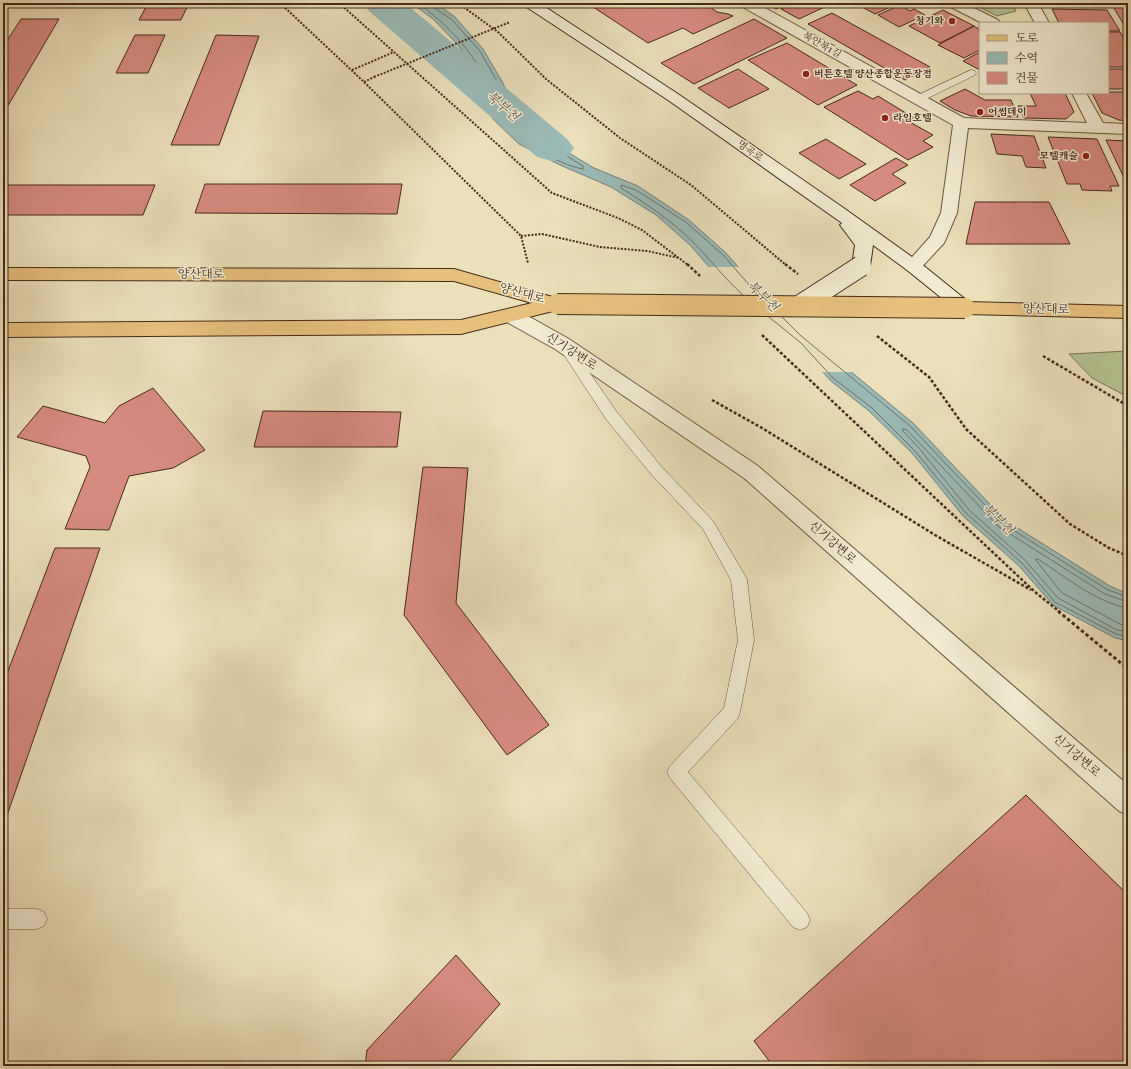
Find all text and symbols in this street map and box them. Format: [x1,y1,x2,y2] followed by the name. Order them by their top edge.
[915,14,944,28] place label: 청기와
[947,16,957,26] marker: 청기와
[979,22,1109,94] legend
[800,29,844,61] street label: 북안북1길
[1015,31,1039,47] text: 도로
[1015,51,1038,67] text: 수역
[814,67,932,81] place label: 버튼호텔 양산종합운동장점
[801,69,811,79] marker: 버튼호텔 양산종합운동장점
[1015,71,1039,87] text: 건물
[482,88,523,127] water label: 북부천
[988,105,1027,119] place label: 어썸데이
[975,107,985,117] marker: 어썸데이
[893,111,932,125] place label: 라임호텔
[880,113,890,123] marker: 라임호텔
[734,137,766,165] street label: 명곡로
[1039,149,1078,163] place label: 모텔캐슬
[1081,151,1091,161] marker: 모텔캐슬
[178,267,225,283] street label: 양산대로
[742,277,783,318] water label: 북부천
[498,280,547,308] street label: 양산대로
[1023,302,1070,318] street label: 양산대로
[542,330,600,375] street label: 신기강변로
[977,500,1018,541] water label: 북부천
[805,518,859,568] street label: 신기강변로
[1049,731,1103,781] street label: 신기강변로

